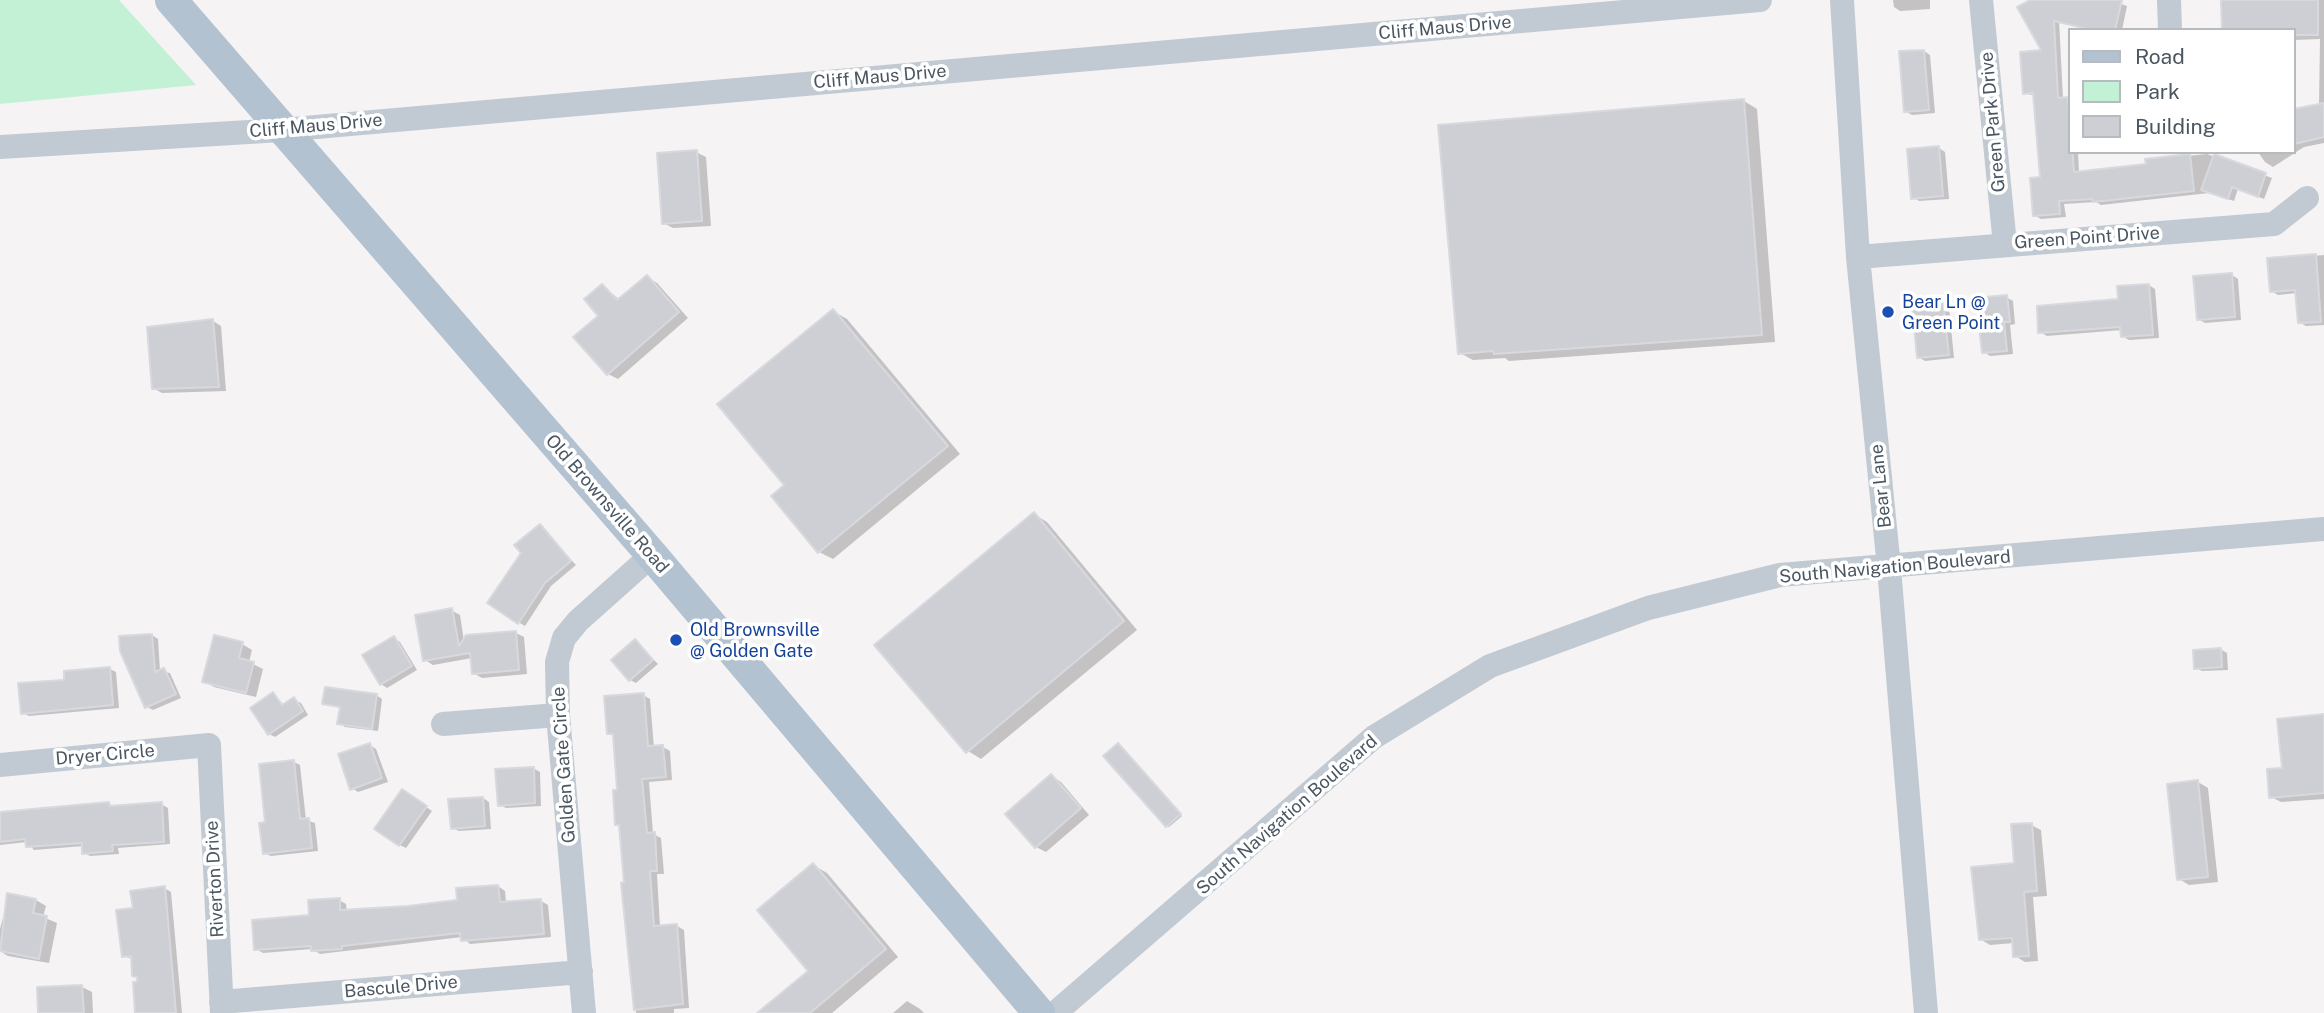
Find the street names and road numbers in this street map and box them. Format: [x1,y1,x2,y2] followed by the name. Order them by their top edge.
[1378,11,1512,45] street label: Cliff Maus Drive
[1976,51,2010,193] street label: Green Park Drive
[813,60,947,94] street label: Cliff Maus Drive
[249,109,383,143] street label: Cliff Maus Drive
[2014,222,2160,254] street label: Green Point Drive
[541,430,673,578] street label: Old Brownsville Road
[1866,443,1896,529] street label: Bear Lane
[1778,546,2012,588] street label: South Navigation Boulevard
[548,686,580,844] street label: Golden Gate Circle
[1192,731,1382,899] street label: South Navigation Boulevard
[54,740,156,770] street label: Dryer Circle
[201,820,229,938] street label: Riverton Drive
[343,971,459,1003] street label: Bascule Drive

